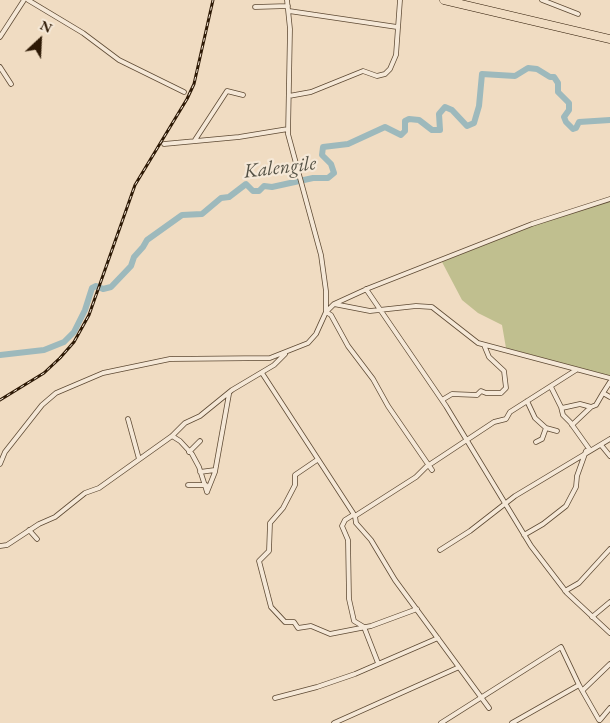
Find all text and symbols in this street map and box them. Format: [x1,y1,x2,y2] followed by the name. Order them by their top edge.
[15,15,65,65] north arrow
[37,16,55,37] text: N
[242,152,318,184] water label: Kalengile

